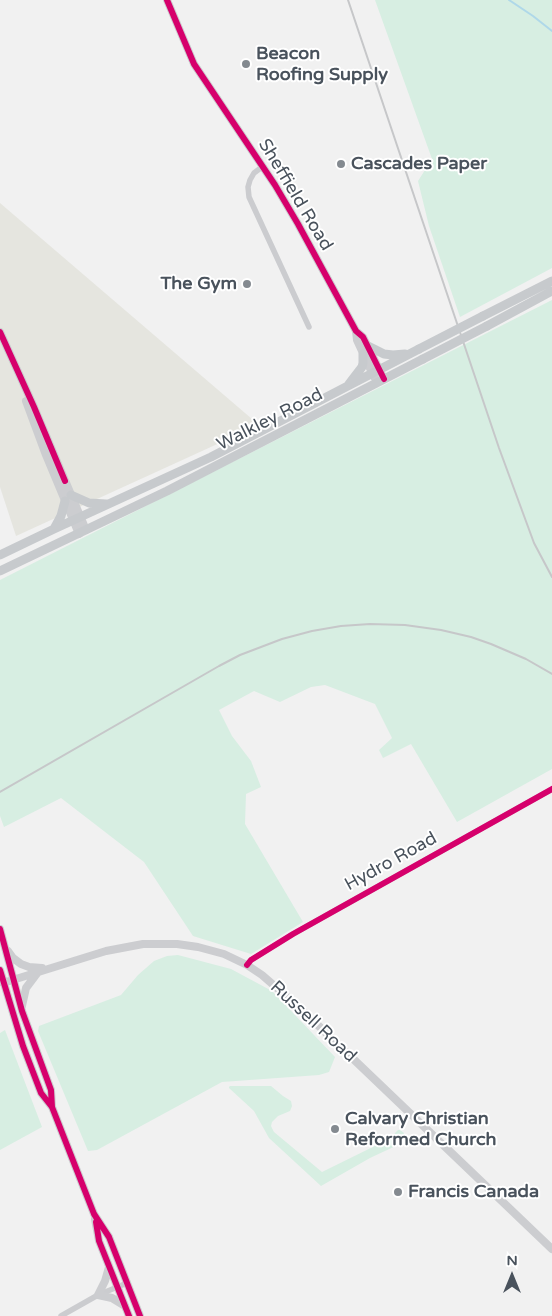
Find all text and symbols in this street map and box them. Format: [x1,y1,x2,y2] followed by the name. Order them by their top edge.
[256,43,388,86] place label: Beacon Roofing Supply
[240,58,252,70] marker: Beacon Roofing Supply
[253,135,337,255] street label: Sheffield Road
[351,153,487,175] place label: Cascades Paper
[335,158,347,170] marker: Cascades Paper
[161,273,237,295] place label: The Gym
[241,278,253,290] marker: The Gym
[213,384,327,456] street label: Walkley Road
[341,828,441,896] street label: Hydro Road
[265,977,361,1067] street label: Russell Road
[345,1108,496,1150] place label: Calvary Christian Reformed Church
[329,1123,341,1135] marker: Calvary Christian Reformed Church
[408,1181,539,1203] place label: Francis Canada
[392,1186,404,1198] marker: Francis Canada
[487,1251,537,1301] north arrow
[506,1252,518,1269] text: N

